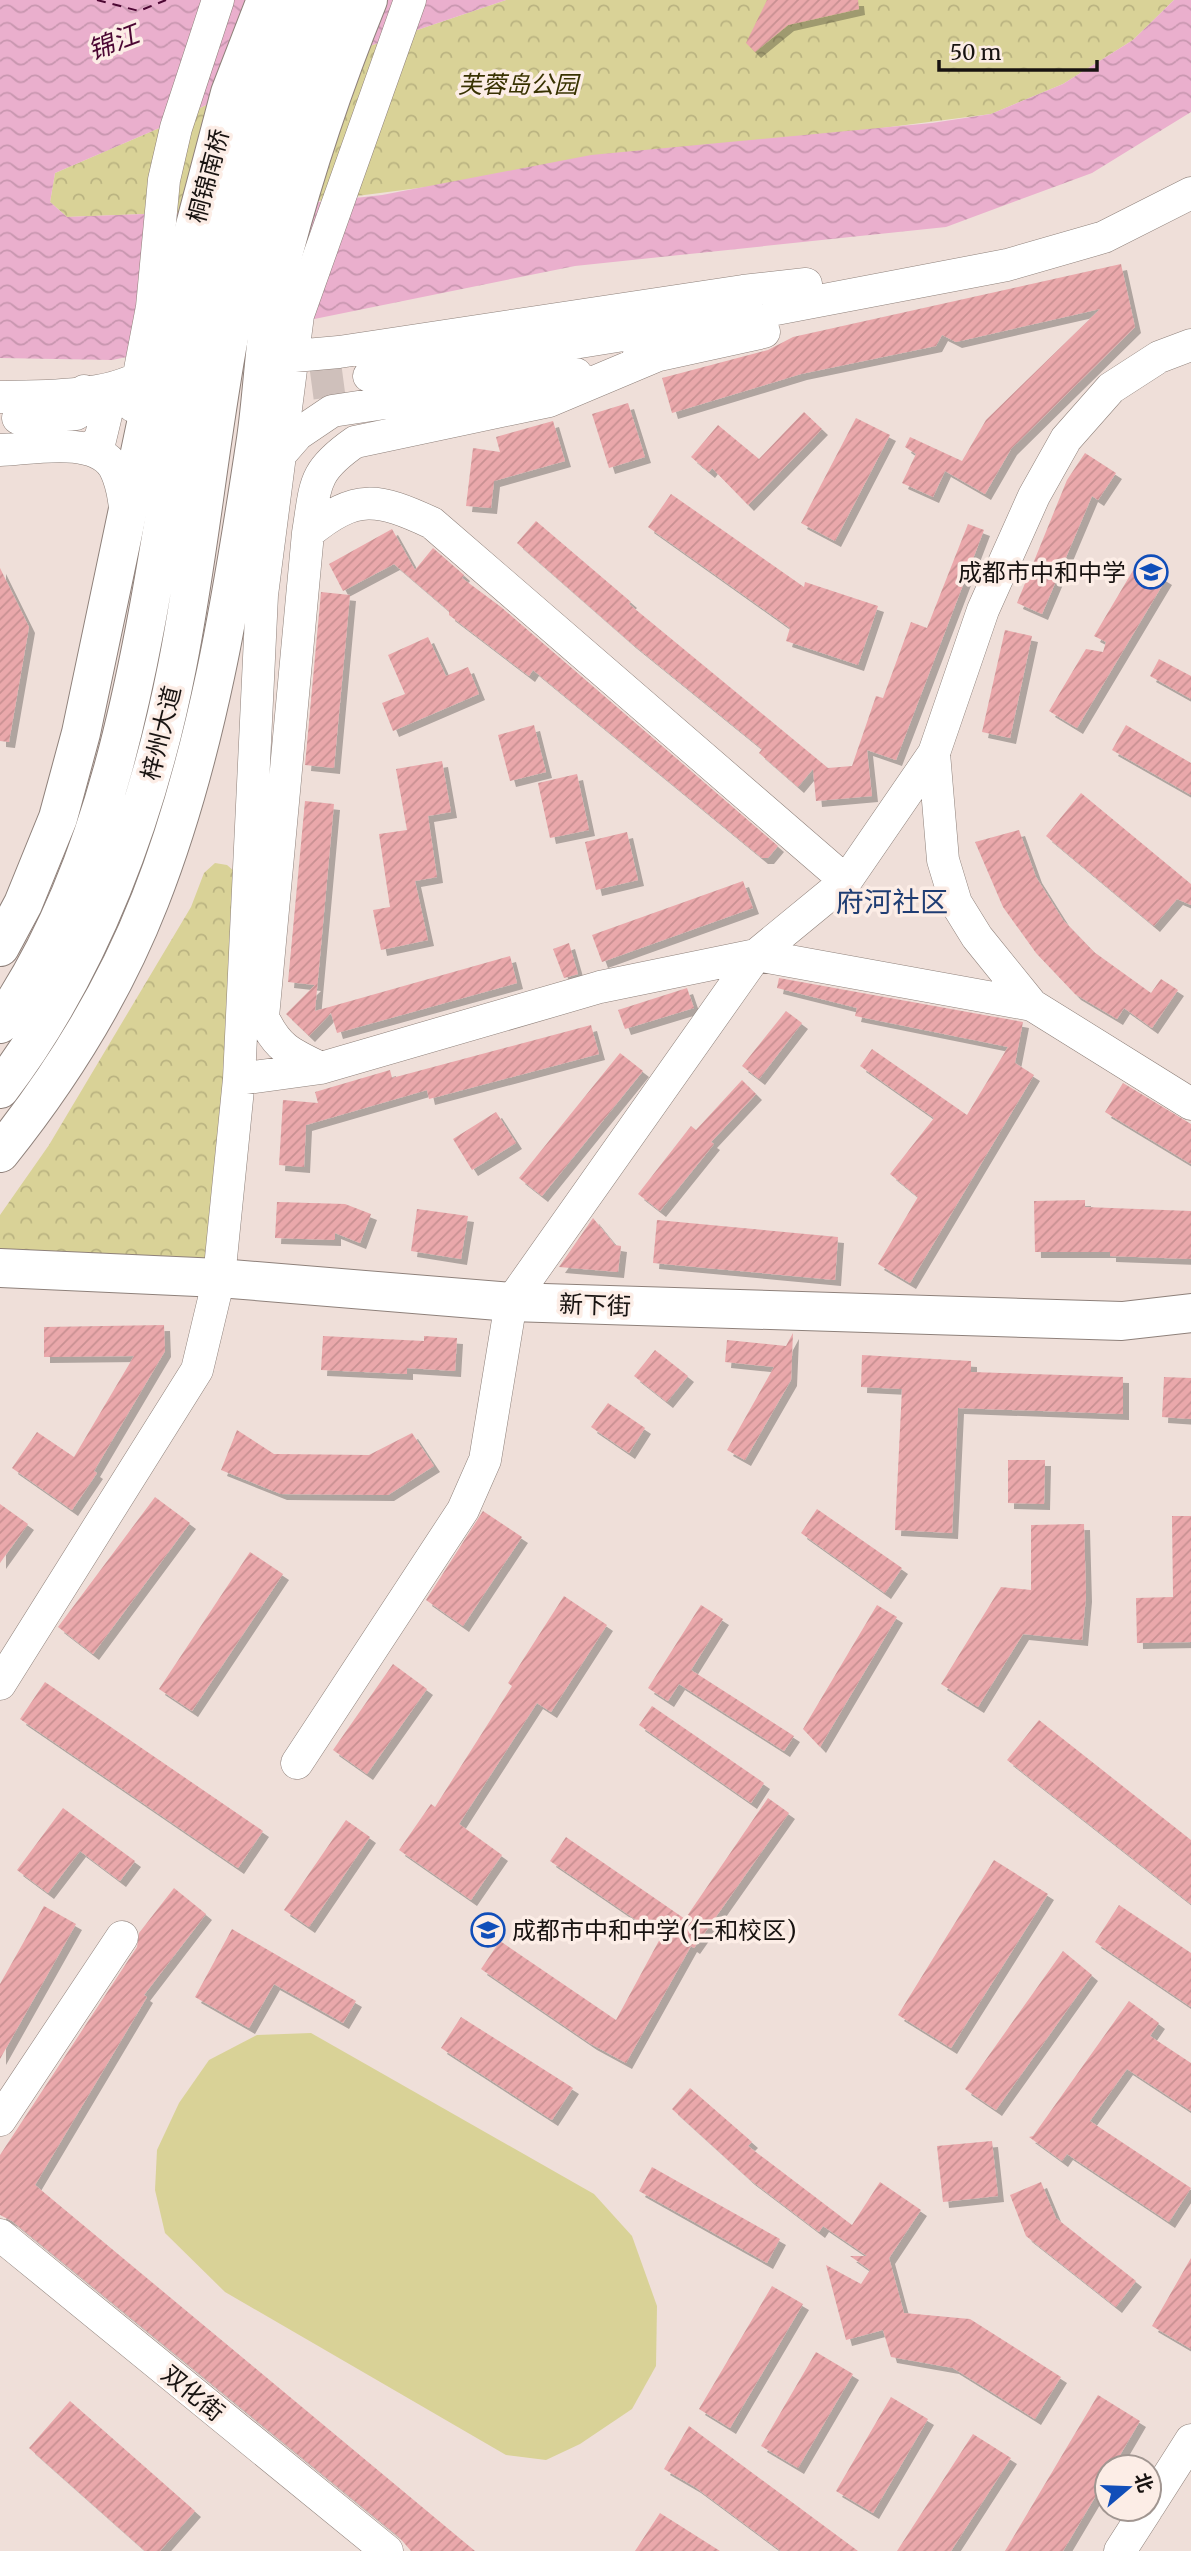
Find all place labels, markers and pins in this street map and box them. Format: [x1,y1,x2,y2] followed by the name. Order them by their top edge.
[1132,553,1170,591] school or university icon: 成都市中和中学
[958,557,1126,588] place label: 成都市中和中学
[469,1911,507,1949] school or university icon: 成都市中和中学(仁和校区)
[512,1915,797,1946] place label: 成都市中和中学(仁和校区)

